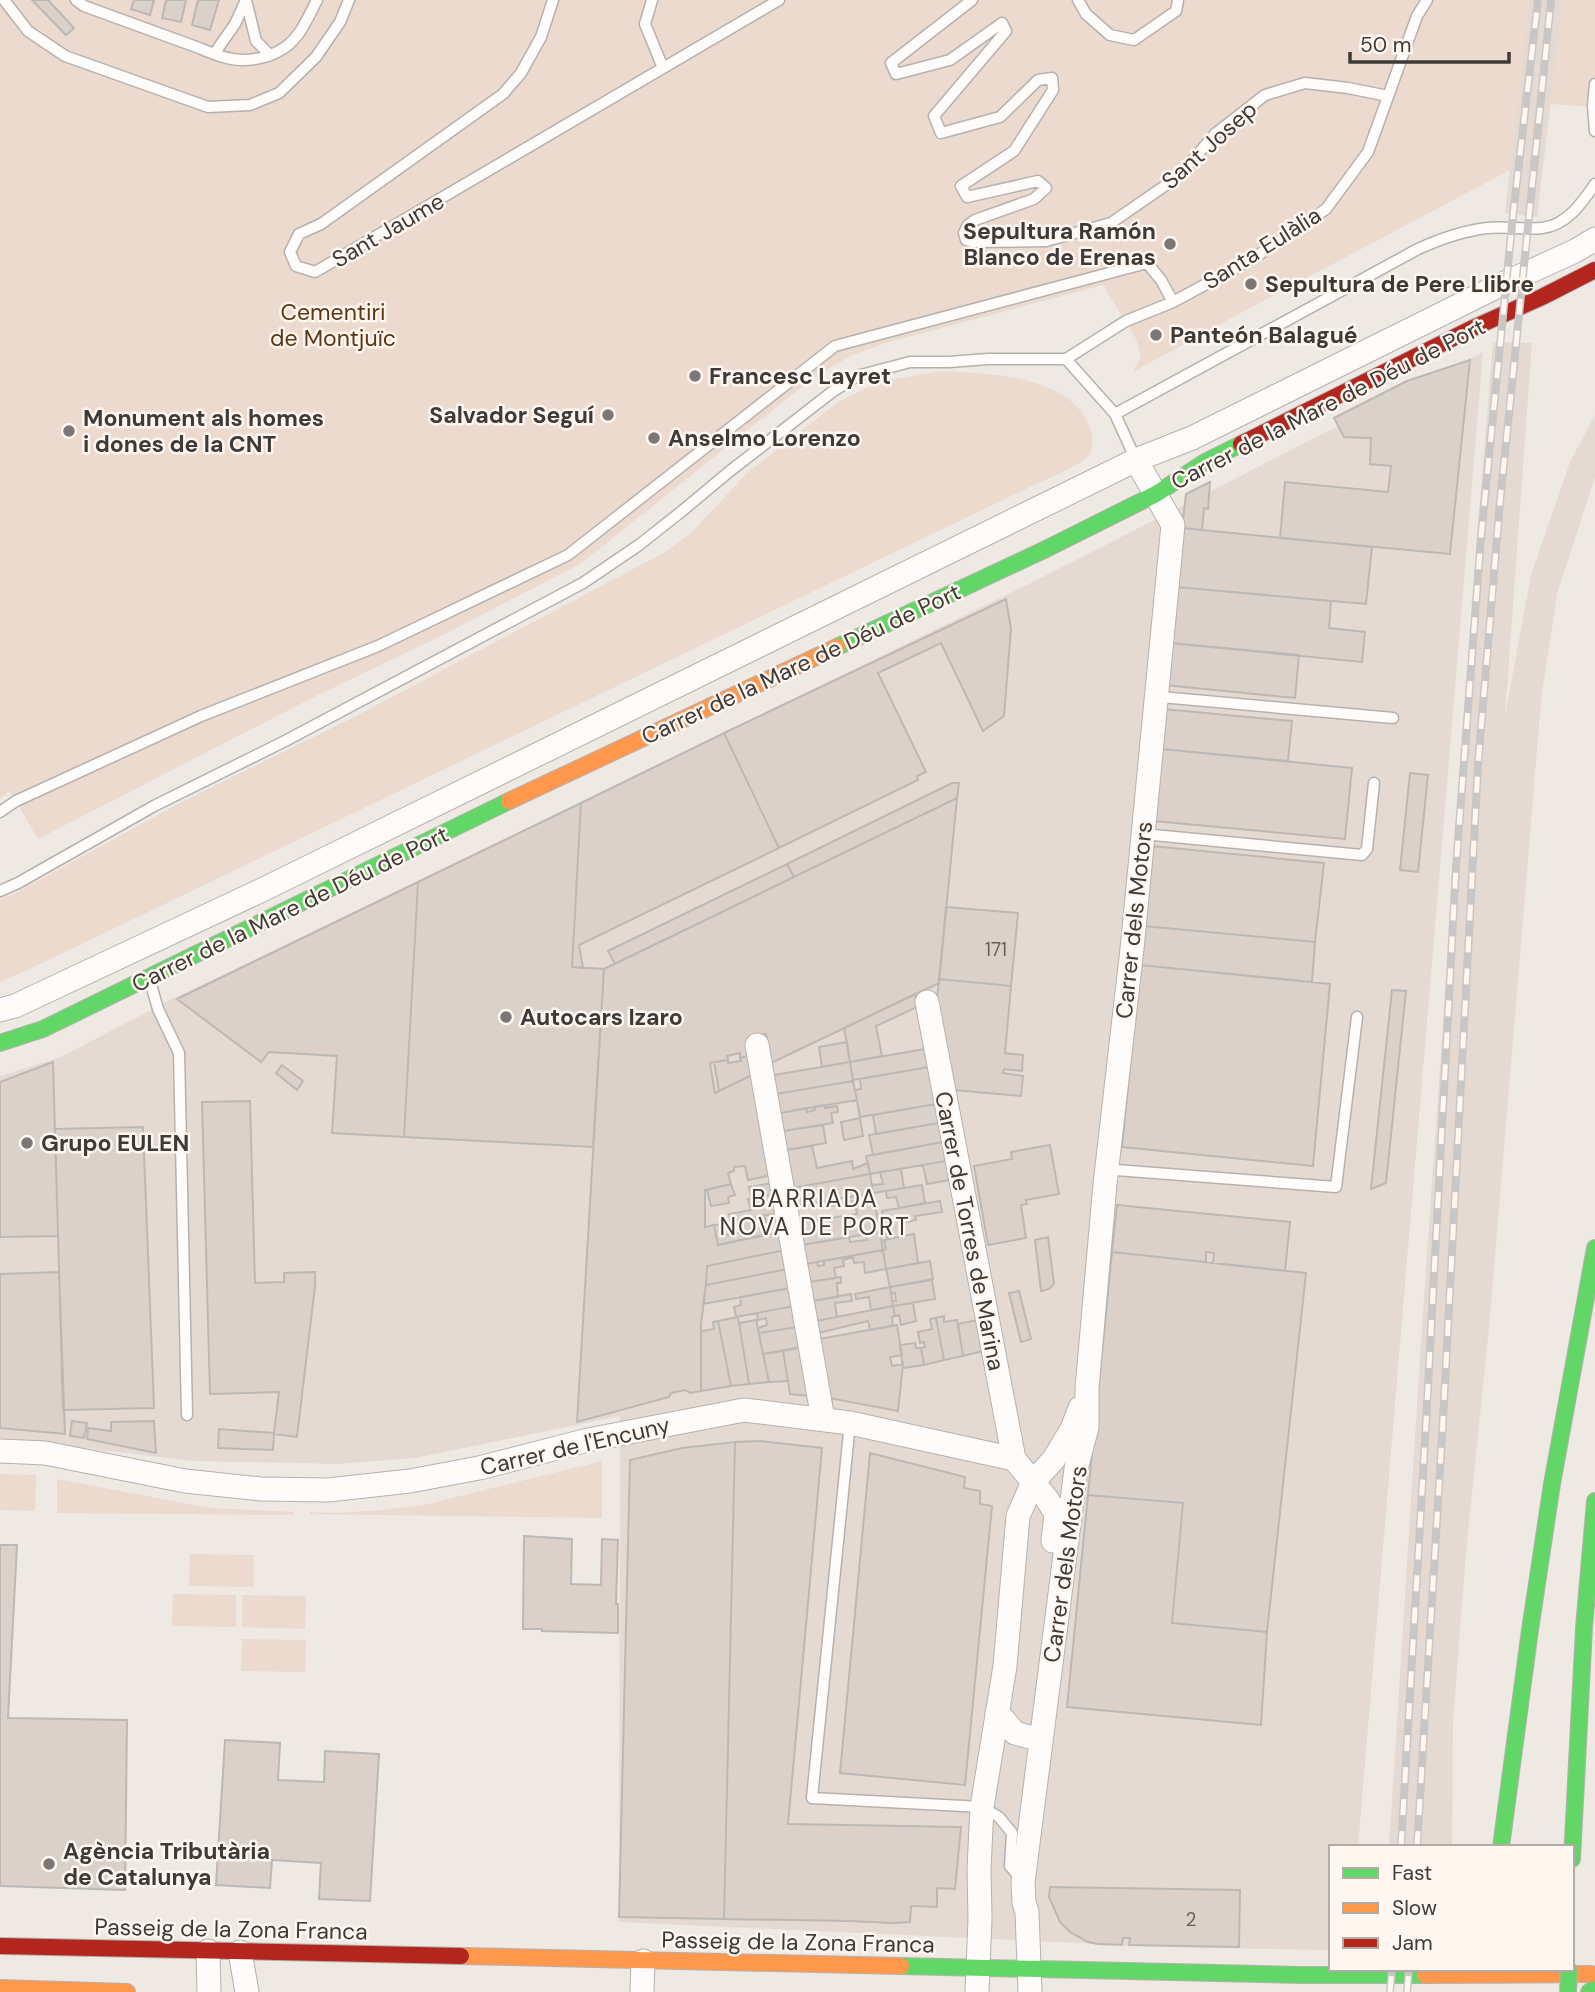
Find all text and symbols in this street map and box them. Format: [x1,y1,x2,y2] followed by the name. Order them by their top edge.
[1350,21,1509,65] scale bar
[1360,31,1411,59] text: 50 m
[1155,94,1263,196] street label: Sant Josep
[326,186,450,274] street label: Sant Jaume
[1197,200,1327,296] street label: Santa Eulàlia
[963,216,1156,272] place label: Sepultura Ramón Blanco de Erenas
[1162,236,1178,252] marker: Sepultura Ramón Blanco de Erenas
[1265,269,1534,299] place label: Sepultura de Pere Llibre
[1243,276,1259,292] marker: Sepultura de Pere Llibre
[270,297,396,353] park label: Cementiri de Montjuïc
[1166,311,1490,497] street label: Carrer de la Mare de Déu de Port
[1170,320,1358,350] place label: Panteón Balagué
[1148,327,1164,343] marker: Panteón Balagué
[709,361,891,391] place label: Francesc Layret
[687,368,703,384] marker: Francesc Layret
[429,400,594,430] place label: Salvador Seguí
[83,403,324,459] place label: Monument als homes i dones de la CNT
[600,407,616,423] marker: Salvador Seguí
[61,423,77,439] marker: Monument als homes i dones de la CNT
[668,423,861,453] place label: Anselmo Lorenzo
[646,430,662,446] marker: Anselmo Lorenzo
[637,577,965,751] street label: Carrer de la Mare de Déu de Port
[127,819,453,999] street label: Carrer de la Mare de Déu de Port
[1109,820,1159,1020] street label: Carrer dels Motors
[985,937,1007,962] house number: 171
[520,1002,683,1032] place label: Autocars Izaro
[498,1009,514,1025] marker: Autocars Izaro
[928,1089,1012,1373] street label: Carrer de Torres de Marina
[41,1128,189,1158] place label: Grupo EULEN
[19,1135,35,1151] marker: Grupo EULEN
[719,1183,911,1242] district label: BARRIADA NOVA DE PORT
[477,1410,673,1482] street label: Carrer de l'Encuny
[1036,1464,1094,1664] street label: Carrer dels Motors
[63,1836,270,1892] place label: Agència Tributària de Catalunya
[1329,1845,1574,1971] legend
[41,1856,57,1872] marker: Agència Tributària de Catalunya
[1392,1859,1432,1887] text: Fast
[1392,1894,1437,1922] text: Slow
[1186,1907,1197,1932] house number: 2
[94,1912,368,1946] street label: Passeig de la Zona Franca
[661,1925,935,1959] street label: Passeig de la Zona Franca
[1392,1929,1433,1957] text: Jam

